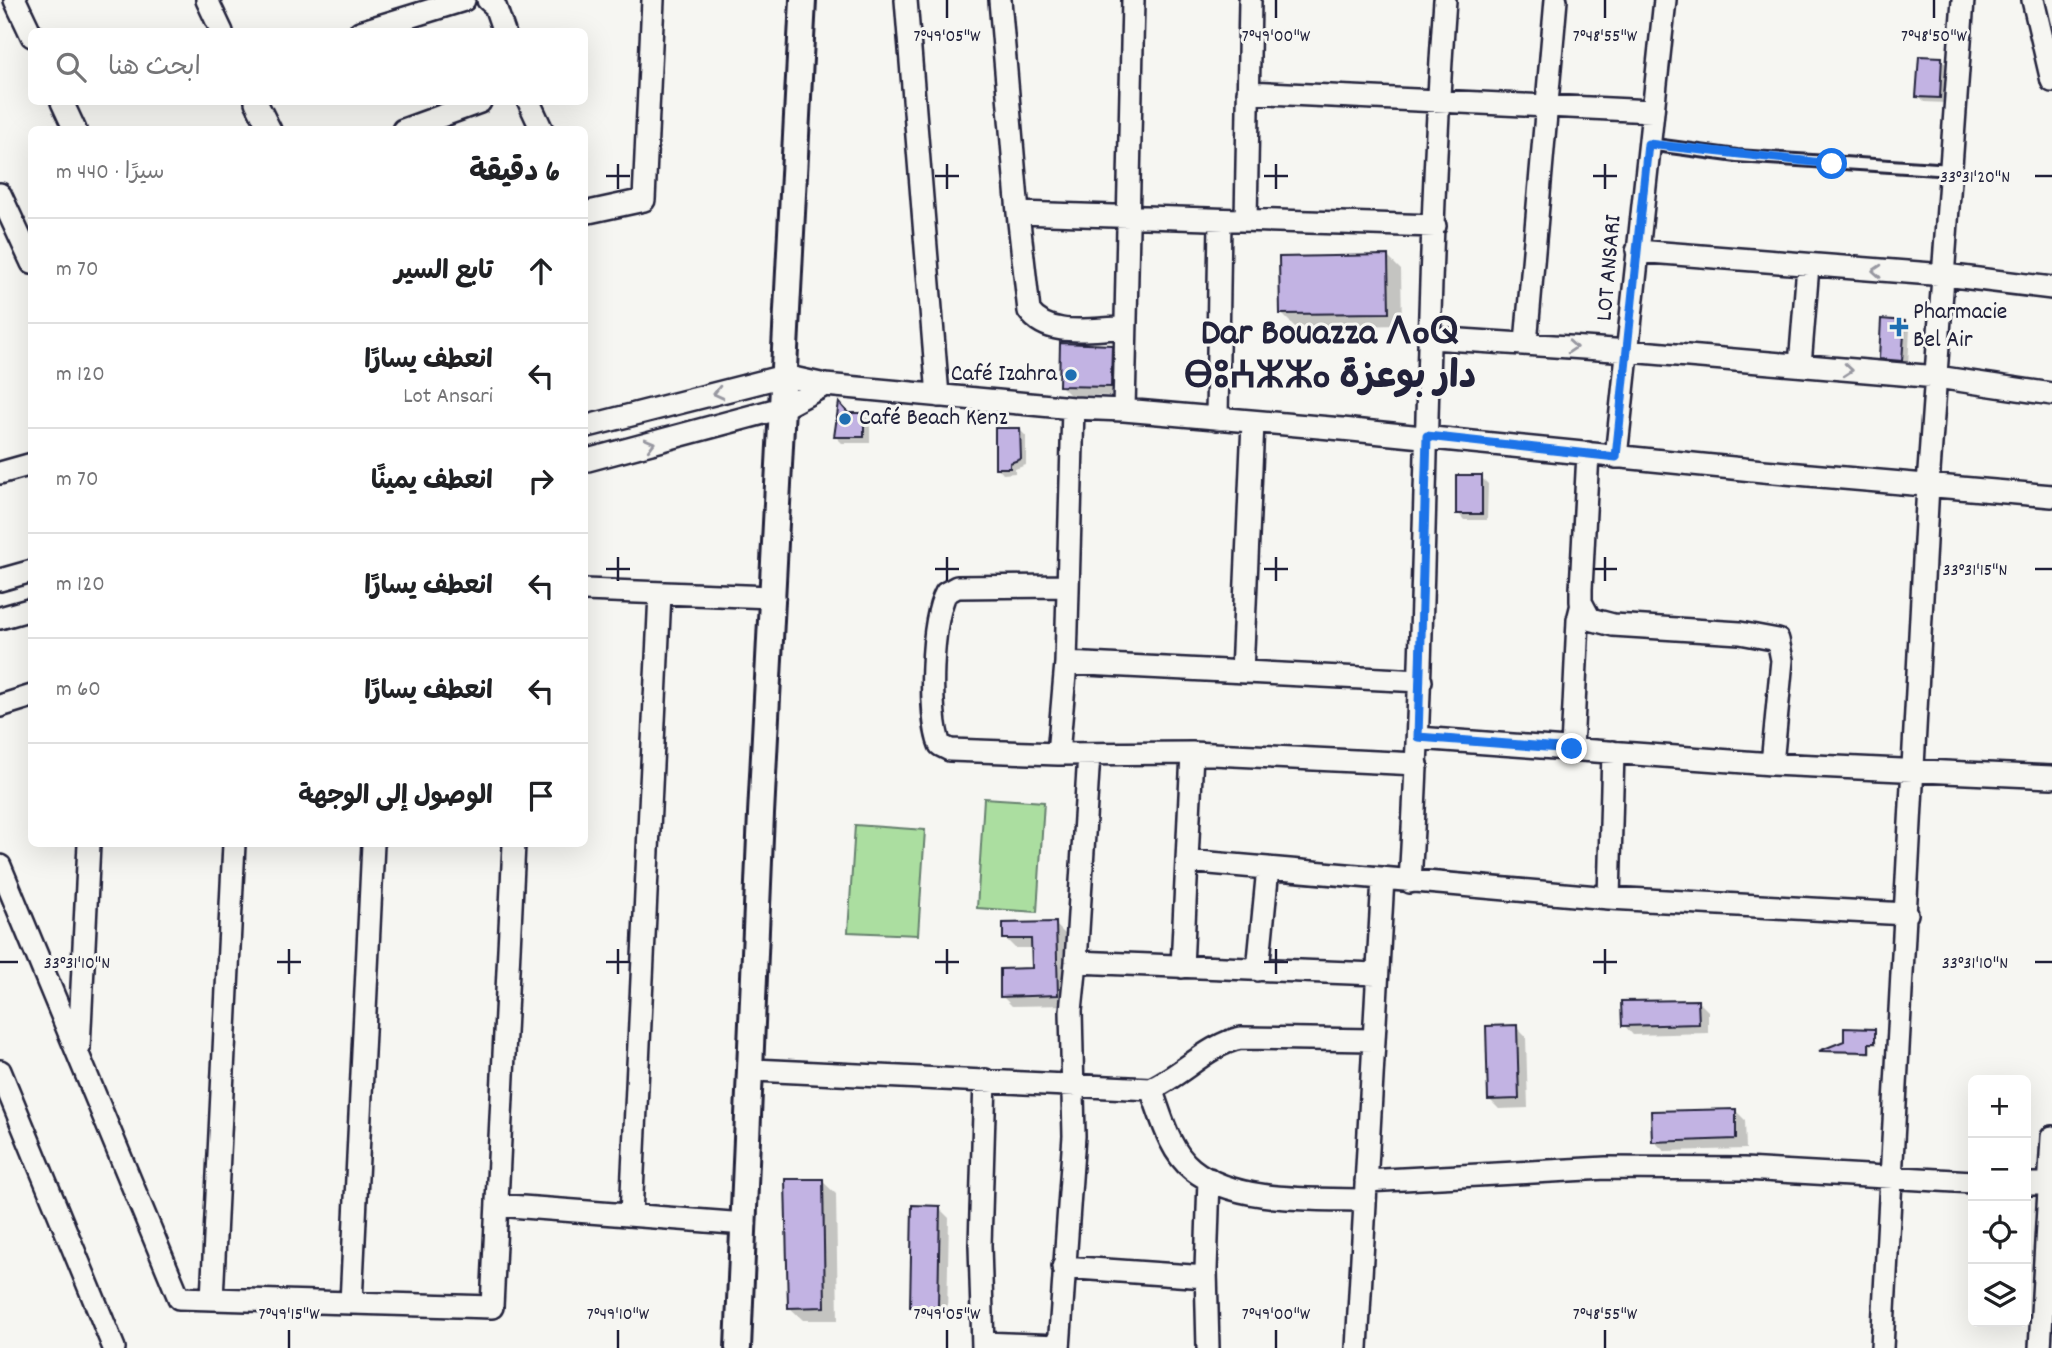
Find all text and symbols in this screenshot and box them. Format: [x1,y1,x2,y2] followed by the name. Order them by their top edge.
[914,25,981,50] text: 7°49'05"W
[1242,25,1311,50] text: 7°49'00"W
[1573,25,1638,50] text: 7°48'55"W
[1901,25,1968,50] text: 7°48'50"W
[28,28,588,105] search box
[52,48,90,86] icon: search
[108,50,201,87] text: ابحث هنا
[1816,148,1847,179] route start
[469,153,560,196] text: 6 دقيقة
[56,157,165,190] text: سيرًا · 440 m
[1940,166,2010,191] text: 33°31'20"N
[1588,213,1632,323] street label: LOT ANSARI
[522,252,560,290] icon: ahead
[56,254,98,287] text: 70 m
[394,254,493,291] text: تابع السير
[1872,264,1883,279] one-way arrow
[1913,296,2007,358] place label: Pharmacie Bel Air
[1184,308,1476,407] district label: Dar Bouazza ⴷⴰⵕ ⴱⵓⵄⵣⵣⴰ دار بوعزة
[1891,319,1907,335] marker: Pharmacie Bel Air
[1567,339,1578,354] one-way arrow
[364,343,493,380] text: انعطف يسارًا
[522,357,560,395] icon: left
[951,358,1058,392] place label: Café Izahra
[56,359,105,392] text: 120 m
[1842,362,1854,377] one-way arrow
[1063,367,1079,383] marker: Café Izahra
[403,381,493,414] text: Lot Ansari
[712,385,724,399] one-way arrow
[859,402,1008,436] place label: Café Beach Kenz
[837,411,853,427] marker: Café Beach Kenz
[644,438,656,452] one-way arrow
[522,462,560,500] icon: right
[56,464,98,497] text: 70 m
[371,464,493,501] text: انعطف يمينًا
[1943,559,2007,584] text: 33°31'15"N
[522,567,560,605] icon: left
[56,569,105,602] text: 120 m
[364,569,493,606] text: انعطف يسارًا
[522,672,560,710] icon: left
[56,674,101,707] text: 60 m
[364,674,493,711] text: انعطف يسارًا
[1556,733,1587,764] route end
[522,777,560,815] icon: arrive
[298,779,493,816] text: الوصول إلى الوجهة
[44,952,110,977] text: 33°31'10"N
[1942,952,2008,977] text: 33°31'10"N
[1968,1075,2031,1327] map controls
[1968,1075,2031,1138] button: +
[1968,1138,2031,1201] button: −
[1968,1201,2031,1264] button: locate
[1968,1264,2031,1327] button: layers
[259,1303,320,1328] text: 7°49'15"W
[587,1303,650,1328] text: 7°49'10"W
[914,1303,981,1328] text: 7°49'05"W
[1242,1303,1311,1328] text: 7°49'00"W
[1573,1303,1638,1328] text: 7°48'55"W

